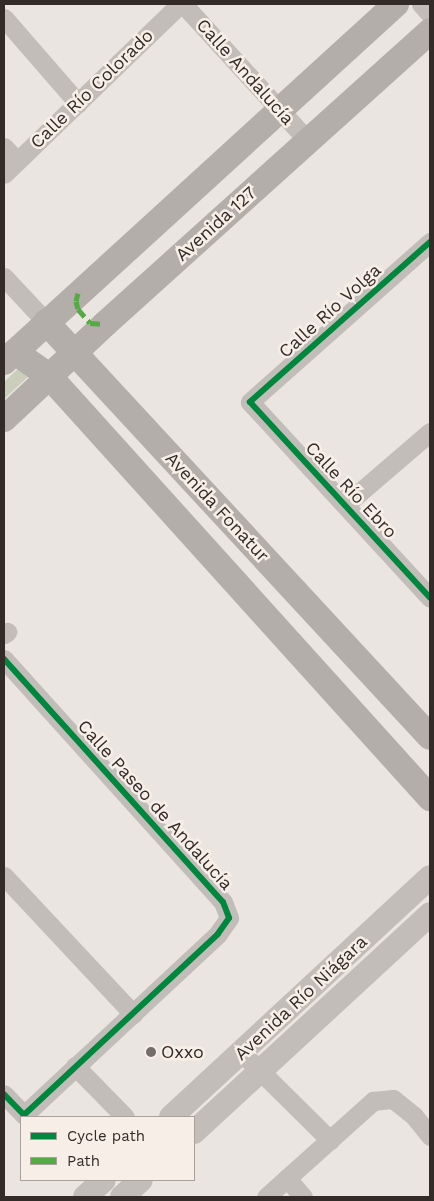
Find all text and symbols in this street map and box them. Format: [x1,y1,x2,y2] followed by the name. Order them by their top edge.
[191,14,299,130] street label: Calle Andalucía
[26,25,158,153] street label: Calle Río Colorado
[171,182,261,266] street label: Avenida 127
[274,259,386,363] street label: Calle Río Volga
[301,437,401,543] street label: Calle Río Ebro
[161,448,273,566] street label: Avenida Fonatur
[73,715,237,895] street label: Calle Paseo de Andalucía
[230,931,372,1065] street label: Avenida Río Niágara
[161,1041,204,1063] place label: Oxxo
[145,1046,157,1058] marker: Oxxo
[20,1116,195,1181] legend
[67,1127,145,1145] text: Cycle path
[67,1152,100,1170] text: Path

